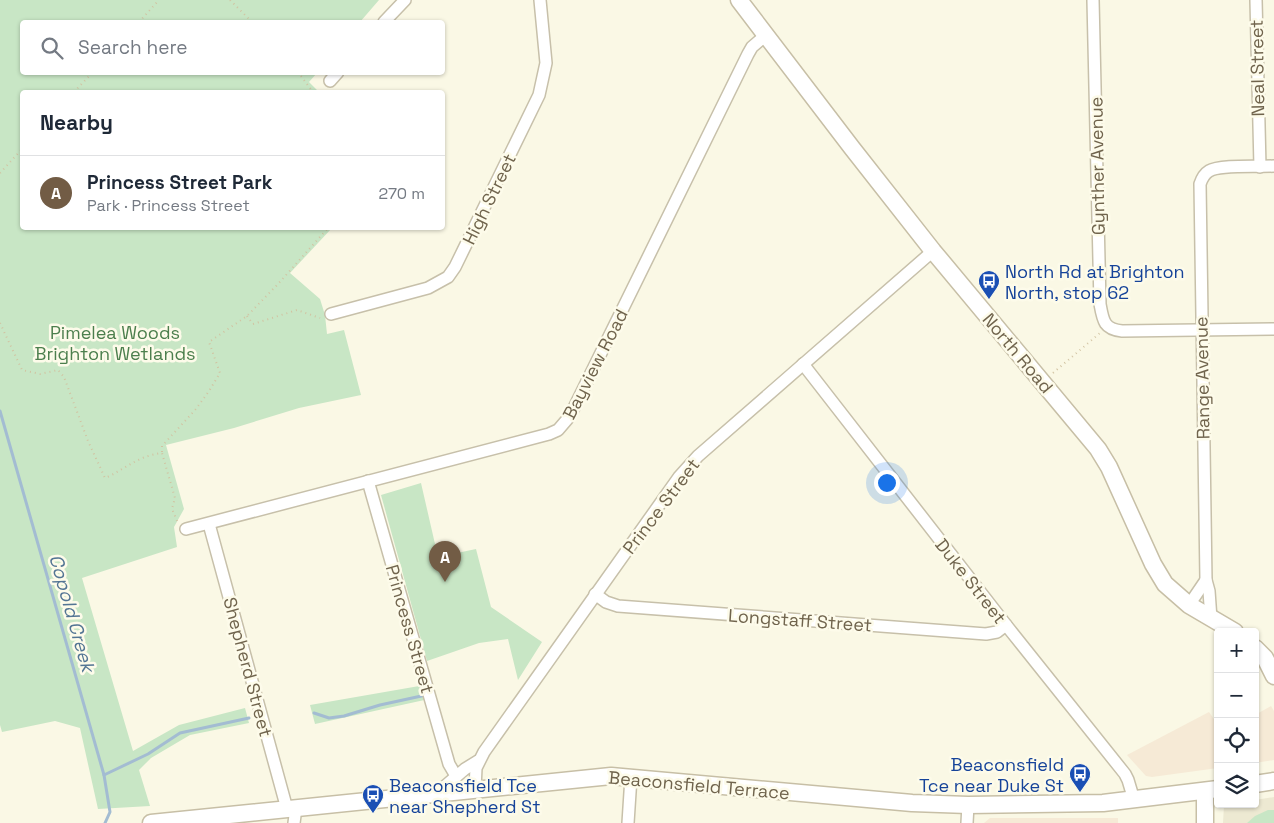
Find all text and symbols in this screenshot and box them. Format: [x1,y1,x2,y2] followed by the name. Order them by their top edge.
[1245,19,1269,117] street label: Neal Street
[20,20,445,75] search box
[38,34,66,62] icon: search
[78,35,188,60] text: Search here
[1084,97,1110,235] street label: Gynther Avenue
[40,109,113,136] text: Nearby
[457,150,521,248] street label: High Street
[87,170,273,195] text: Princess Street Park
[51,183,61,204] text: A
[378,183,425,204] text: 270 m
[87,195,250,216] text: Park · Princess Street
[1005,260,1185,304] place label: North Rd at Brighton North, stop 62
[977,269,1001,300] bus stop icon: North Rd at Brighton North, stop 62
[557,305,633,423] street label: Bayview Road
[978,308,1058,398] street label: North Road
[1189,316,1215,440] street label: Range Avenue
[35,321,196,365] park label: Pimelea Woods Brighton Wetlands
[617,454,705,558] street label: Prince Street
[874,470,900,496] your location
[930,534,1012,628] street label: Duke Street
[429,541,461,582] pin: A
[43,551,102,677] water label: Copold Creek
[381,562,439,696] street label: Princess Street
[218,595,278,739] street label: Shepherd Street
[727,604,873,636] street label: Longstaff Street
[1214,628,1259,808] map controls
[1214,628,1259,673] button: +
[1214,673,1259,718] button: −
[1214,718,1259,763] button: locate
[919,753,1064,797] place label: Beaconsfield Tce near Duke St
[1068,762,1092,793] bus stop icon: Beaconsfield Tce near Duke St
[1214,763,1259,808] button: layers
[607,766,791,804] street label: Beaconsfield Terrace
[389,774,540,818] place label: Beaconsfield Tce near Shepherd St
[361,783,385,814] bus stop icon: Beaconsfield Tce near Shepherd St

